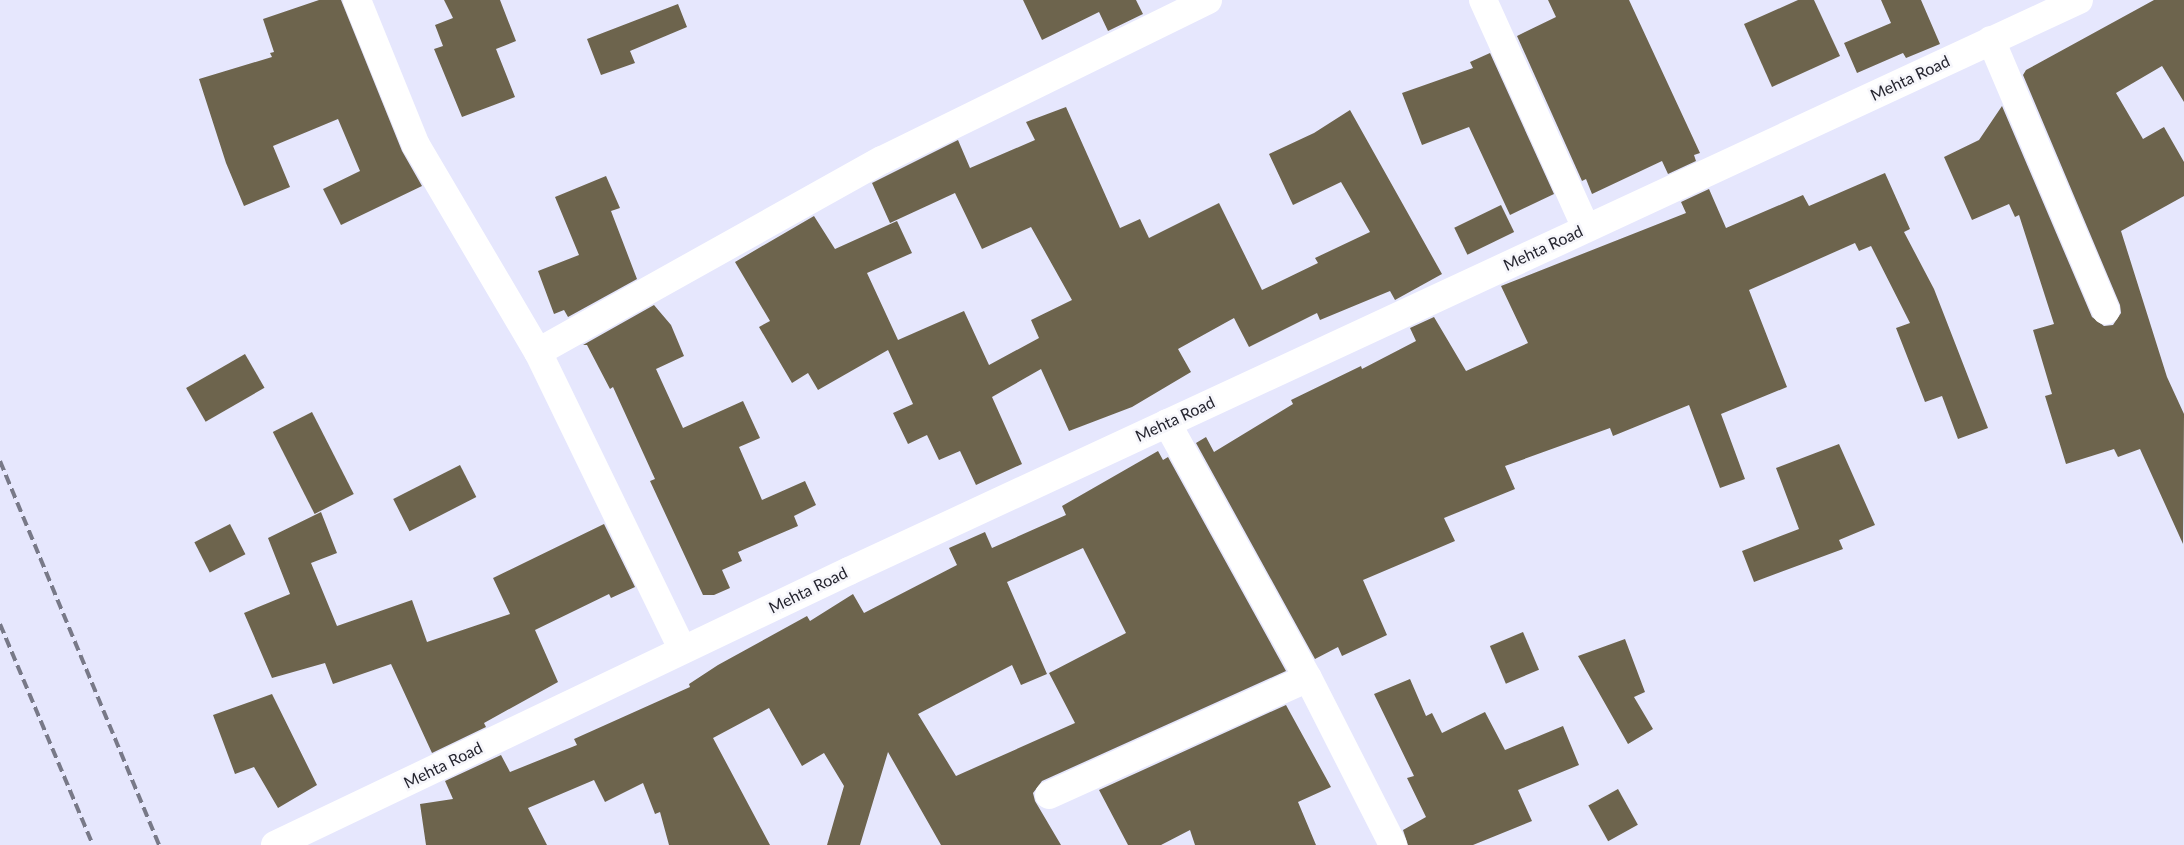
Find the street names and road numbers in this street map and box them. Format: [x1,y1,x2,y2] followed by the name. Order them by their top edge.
[1867,51,1953,105] street label: Mehta Road
[1500,221,1586,275] street label: Mehta Road
[1132,392,1218,446] street label: Mehta Road
[766,563,850,617] street label: Mehta Road
[401,738,485,792] street label: Mehta Road

